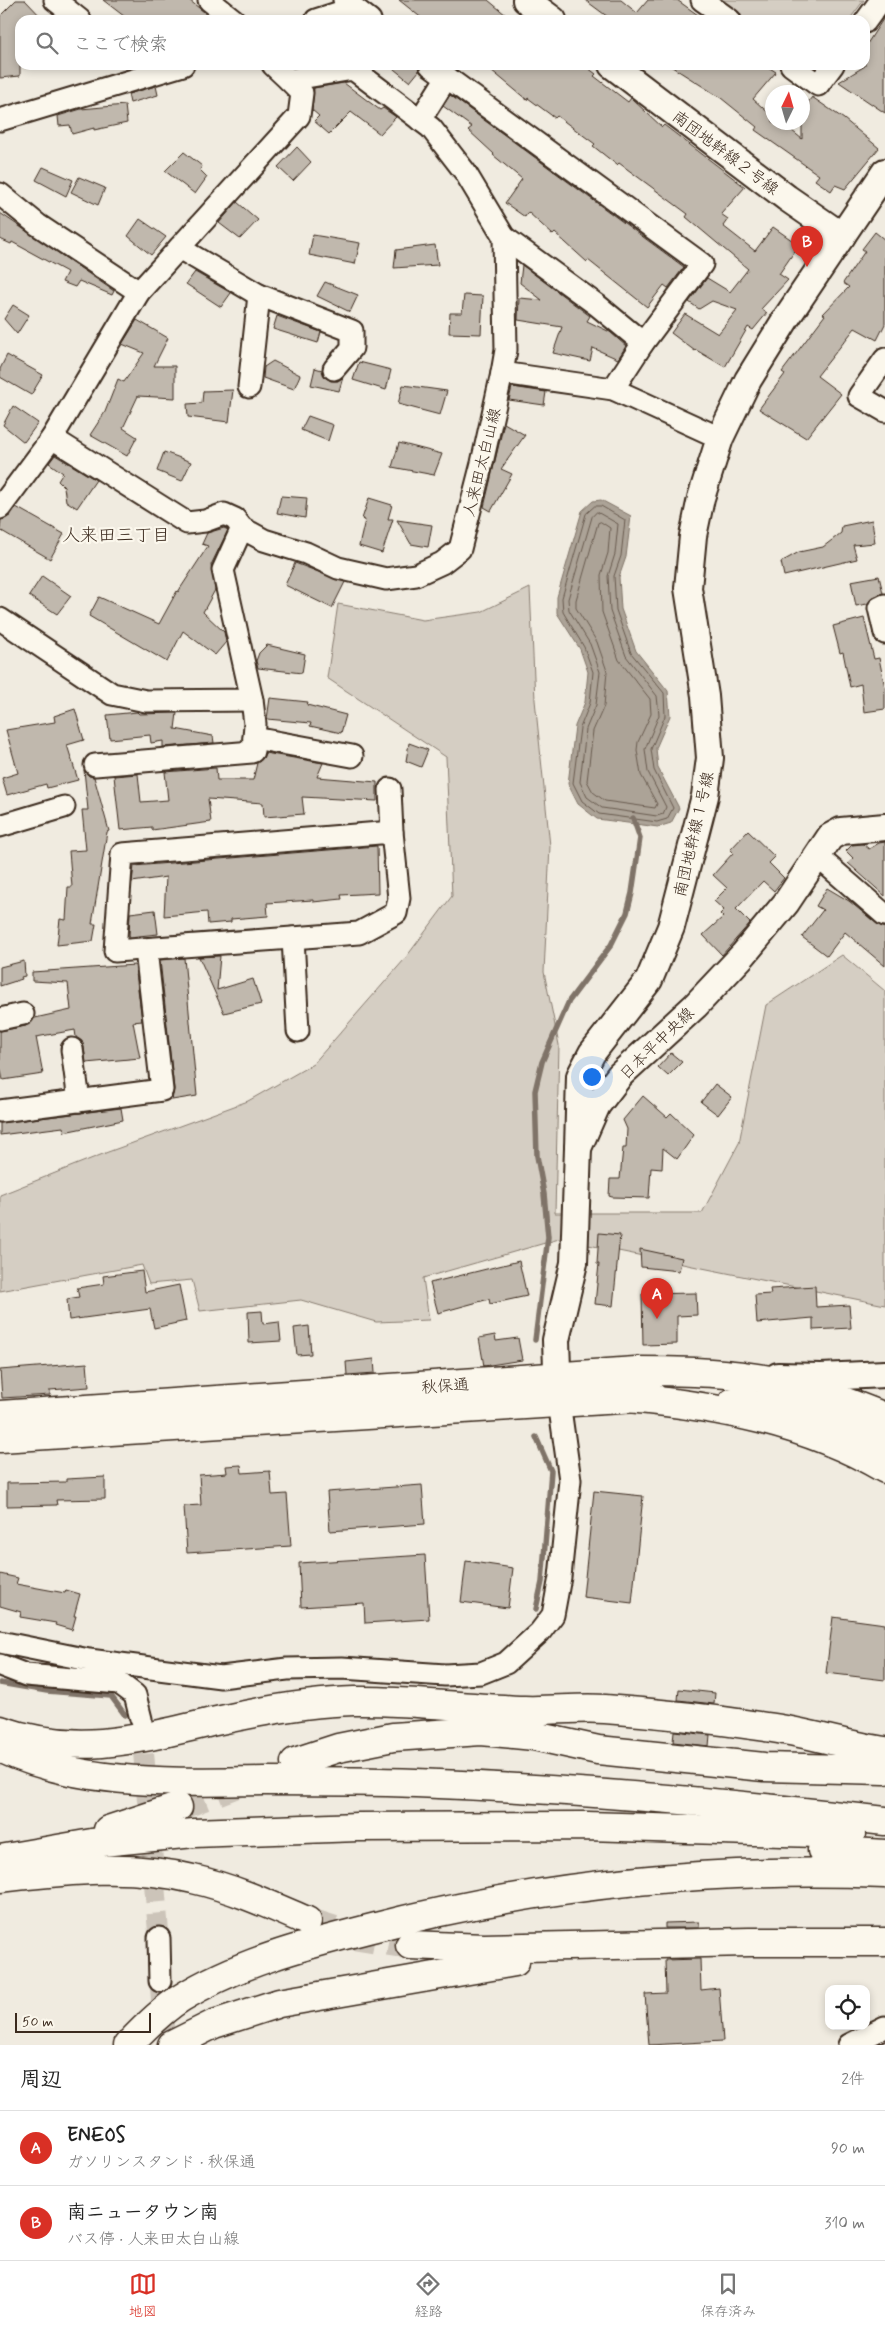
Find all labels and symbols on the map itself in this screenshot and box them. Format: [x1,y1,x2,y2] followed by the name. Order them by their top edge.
[765,85,810,130] north arrow
[668,106,783,200] street label: 南団地幹線２号線
[791,226,823,267] pin: B
[459,405,506,519] street label: 人来田太白山線
[62,524,170,548] district label: 人来田三丁目
[670,770,719,899] street label: 南団地幹線１号線
[615,1003,699,1085] street label: 日本平中央線
[579,1064,605,1090] your location
[641,1278,673,1319] pin: A
[420,1374,470,1399] street label: 秋保通
[15,2010,151,2033] scale bar

